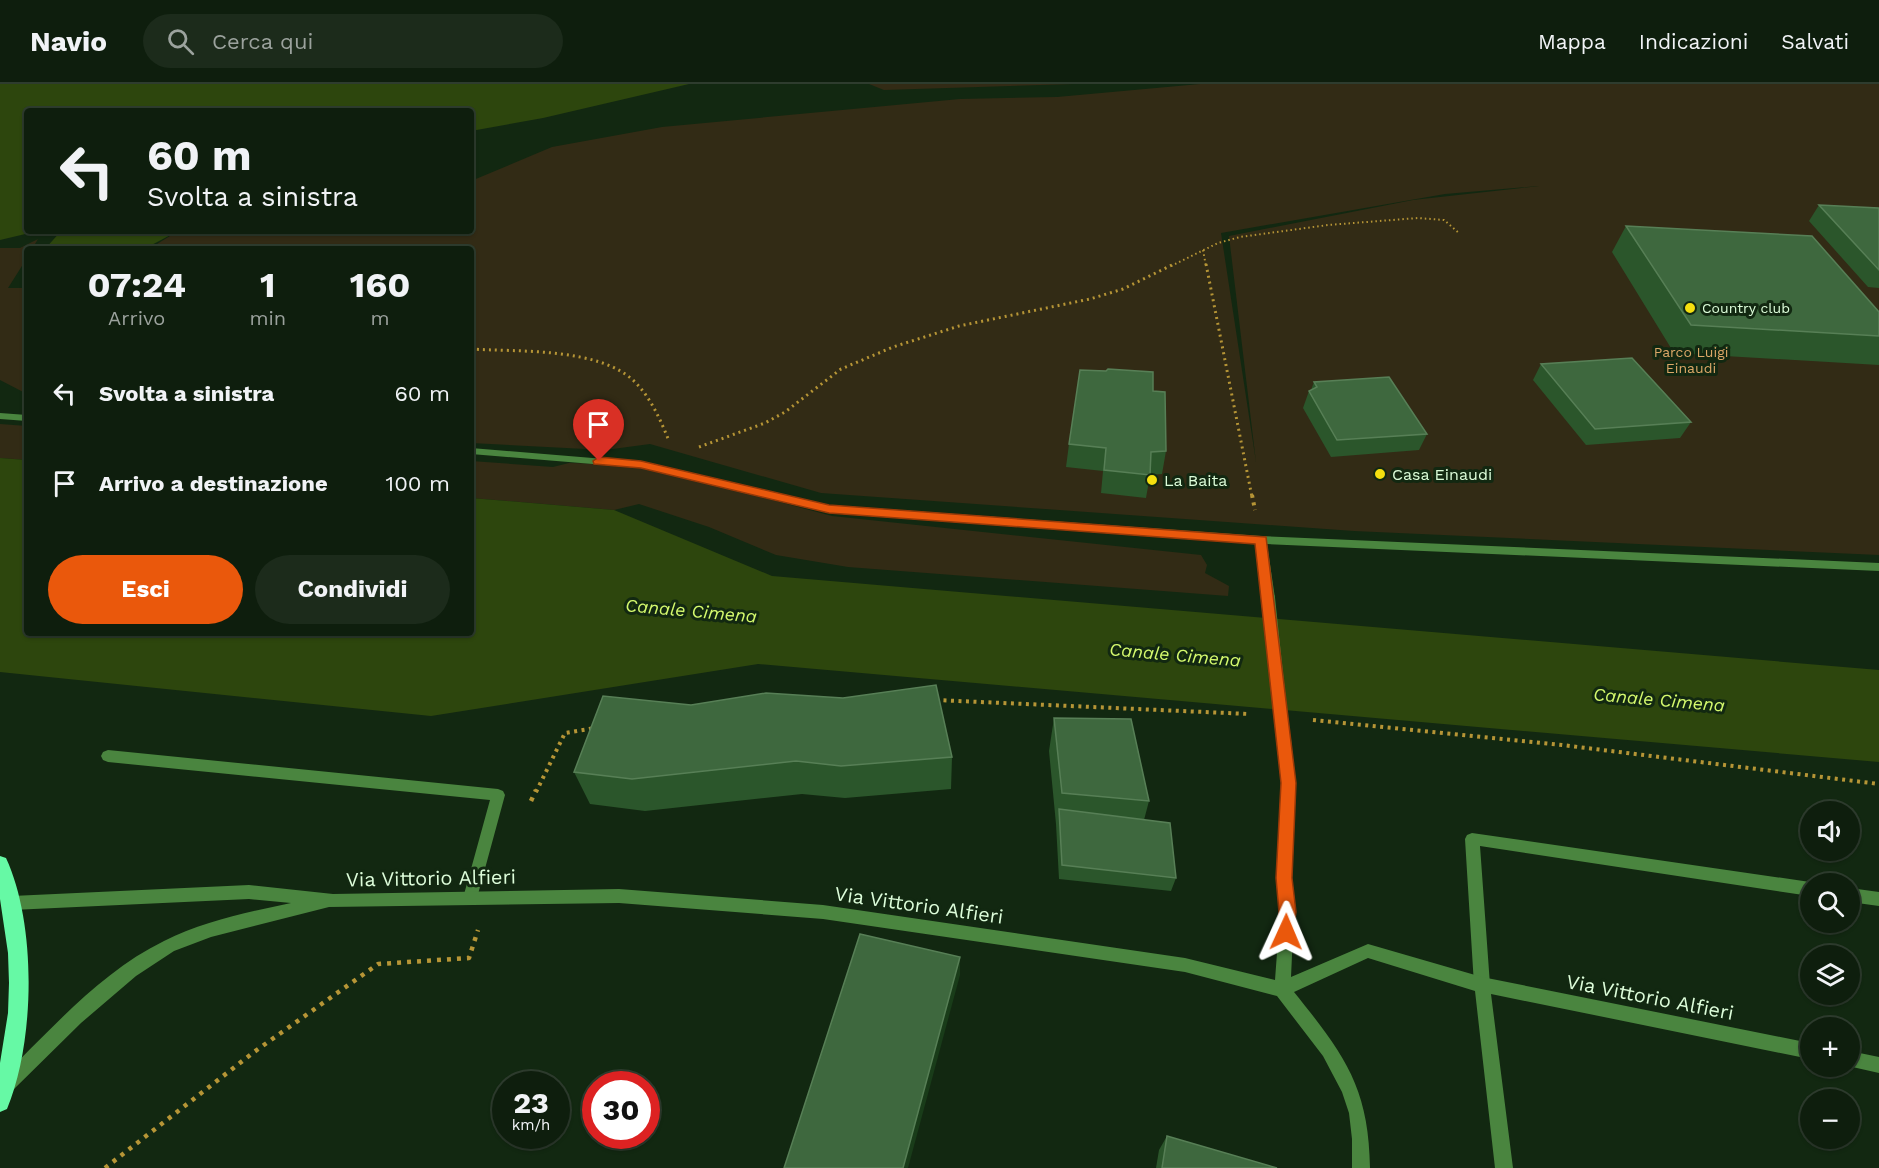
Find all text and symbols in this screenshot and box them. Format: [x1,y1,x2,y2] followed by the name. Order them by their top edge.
[143,14,563,68] search box
[30,25,107,58] text: Navio
[164,25,197,58] icon: search
[212,29,313,54] text: Cerca qui
[1538,29,1606,54] text: Mappa
[1639,29,1748,54] text: Indicazioni
[1781,29,1849,54] text: Salvati
[147,131,251,180] text: 60 m
[48,132,126,210] icon: left
[147,181,358,213] text: Svolta a sinistra
[87,264,186,306] text: 07:24
[260,264,276,306] text: 1
[350,264,411,306] text: 160
[1702,300,1790,316] place label: Country club
[1683,301,1697,315] marker: Country club
[108,306,165,330] text: Arrivo
[249,306,286,330] text: min
[371,306,390,330] text: m
[1654,344,1728,376] park label: Parco Luigi Einaudi
[48,377,81,410] icon: left
[99,381,274,406] text: Svolta a sinistra
[394,381,450,406] text: 60 m
[573,399,624,461] pin
[582,408,615,441] icon: arrive
[1392,465,1492,484] place label: Casa Einaudi
[48,467,81,500] icon: arrive
[1373,467,1387,481] marker: Casa Einaudi
[99,471,328,496] text: Arrivo a destinazione
[386,471,450,496] text: 100 m
[1164,471,1227,490] place label: La Baita
[1145,473,1159,487] marker: La Baita
[48,555,243,624] button: Esci
[255,555,450,624] button: Condividi
[624,594,758,627] water label: Canale Cimena
[1108,638,1242,671] water label: Canale Cimena
[1592,683,1726,716] water label: Canale Cimena
[1800,801,1860,1149] map controls
[1800,801,1860,861] button: sound
[346,865,516,891] street label: Via Vittorio Alfieri
[1800,873,1860,933] button: search
[833,881,1005,929] street label: Via Vittorio Alfieri
[1254,900,1318,964] position arrow
[1800,945,1860,1005] button: layers
[1564,969,1736,1025] street label: Via Vittorio Alfieri
[1800,1017,1860,1077] button: +
[582,1071,660,1149] speed limit sign: 30
[513,1085,549,1120] text: 23
[1800,1089,1860,1149] button: −
[512,1116,550,1134] text: km/h

